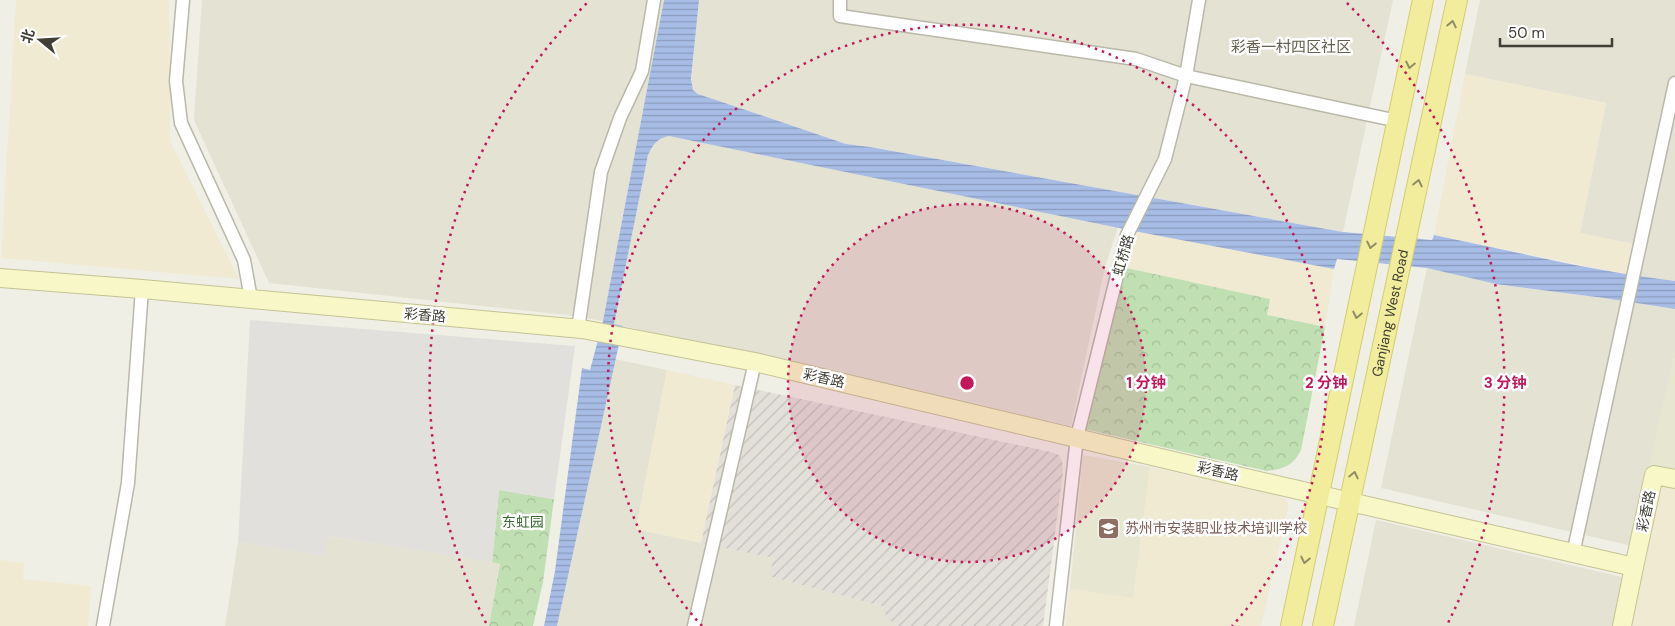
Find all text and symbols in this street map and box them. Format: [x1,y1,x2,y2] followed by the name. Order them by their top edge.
[15,15,65,65] north arrow
[1500,15,1612,47] scale bar
[1446,19,1457,28] one-way arrow
[1508,23,1545,43] text: 50 m
[17,27,38,45] text: 北
[1231,37,1351,57] district label: 彩香一村四区社区
[1405,60,1416,69] one-way arrow
[1413,178,1423,187] one-way arrow
[1109,232,1137,278] street label: 虹桥路
[1367,241,1377,250] one-way arrow
[1368,248,1412,378] street label: Ganjiang West Road
[403,304,447,326] street label: 彩香路
[1352,311,1363,320] one-way arrow
[802,365,846,391] street label: 彩香路
[1127,373,1166,393] text: 1 分钟
[1305,373,1347,393] text: 2 分钟
[1484,373,1526,393] text: 3 分钟
[958,374,976,392] centre of rings
[1196,458,1240,484] street label: 彩香路
[1348,471,1359,480] one-way arrow
[1633,489,1659,533] street label: 彩香路
[502,513,544,531] park label: 东虹园
[1097,516,1121,540] school or university icon: 苏州市安装职业技术培训学校
[1125,519,1307,537] place label: 苏州市安装职业技术培训学校
[1301,556,1311,565] one-way arrow

